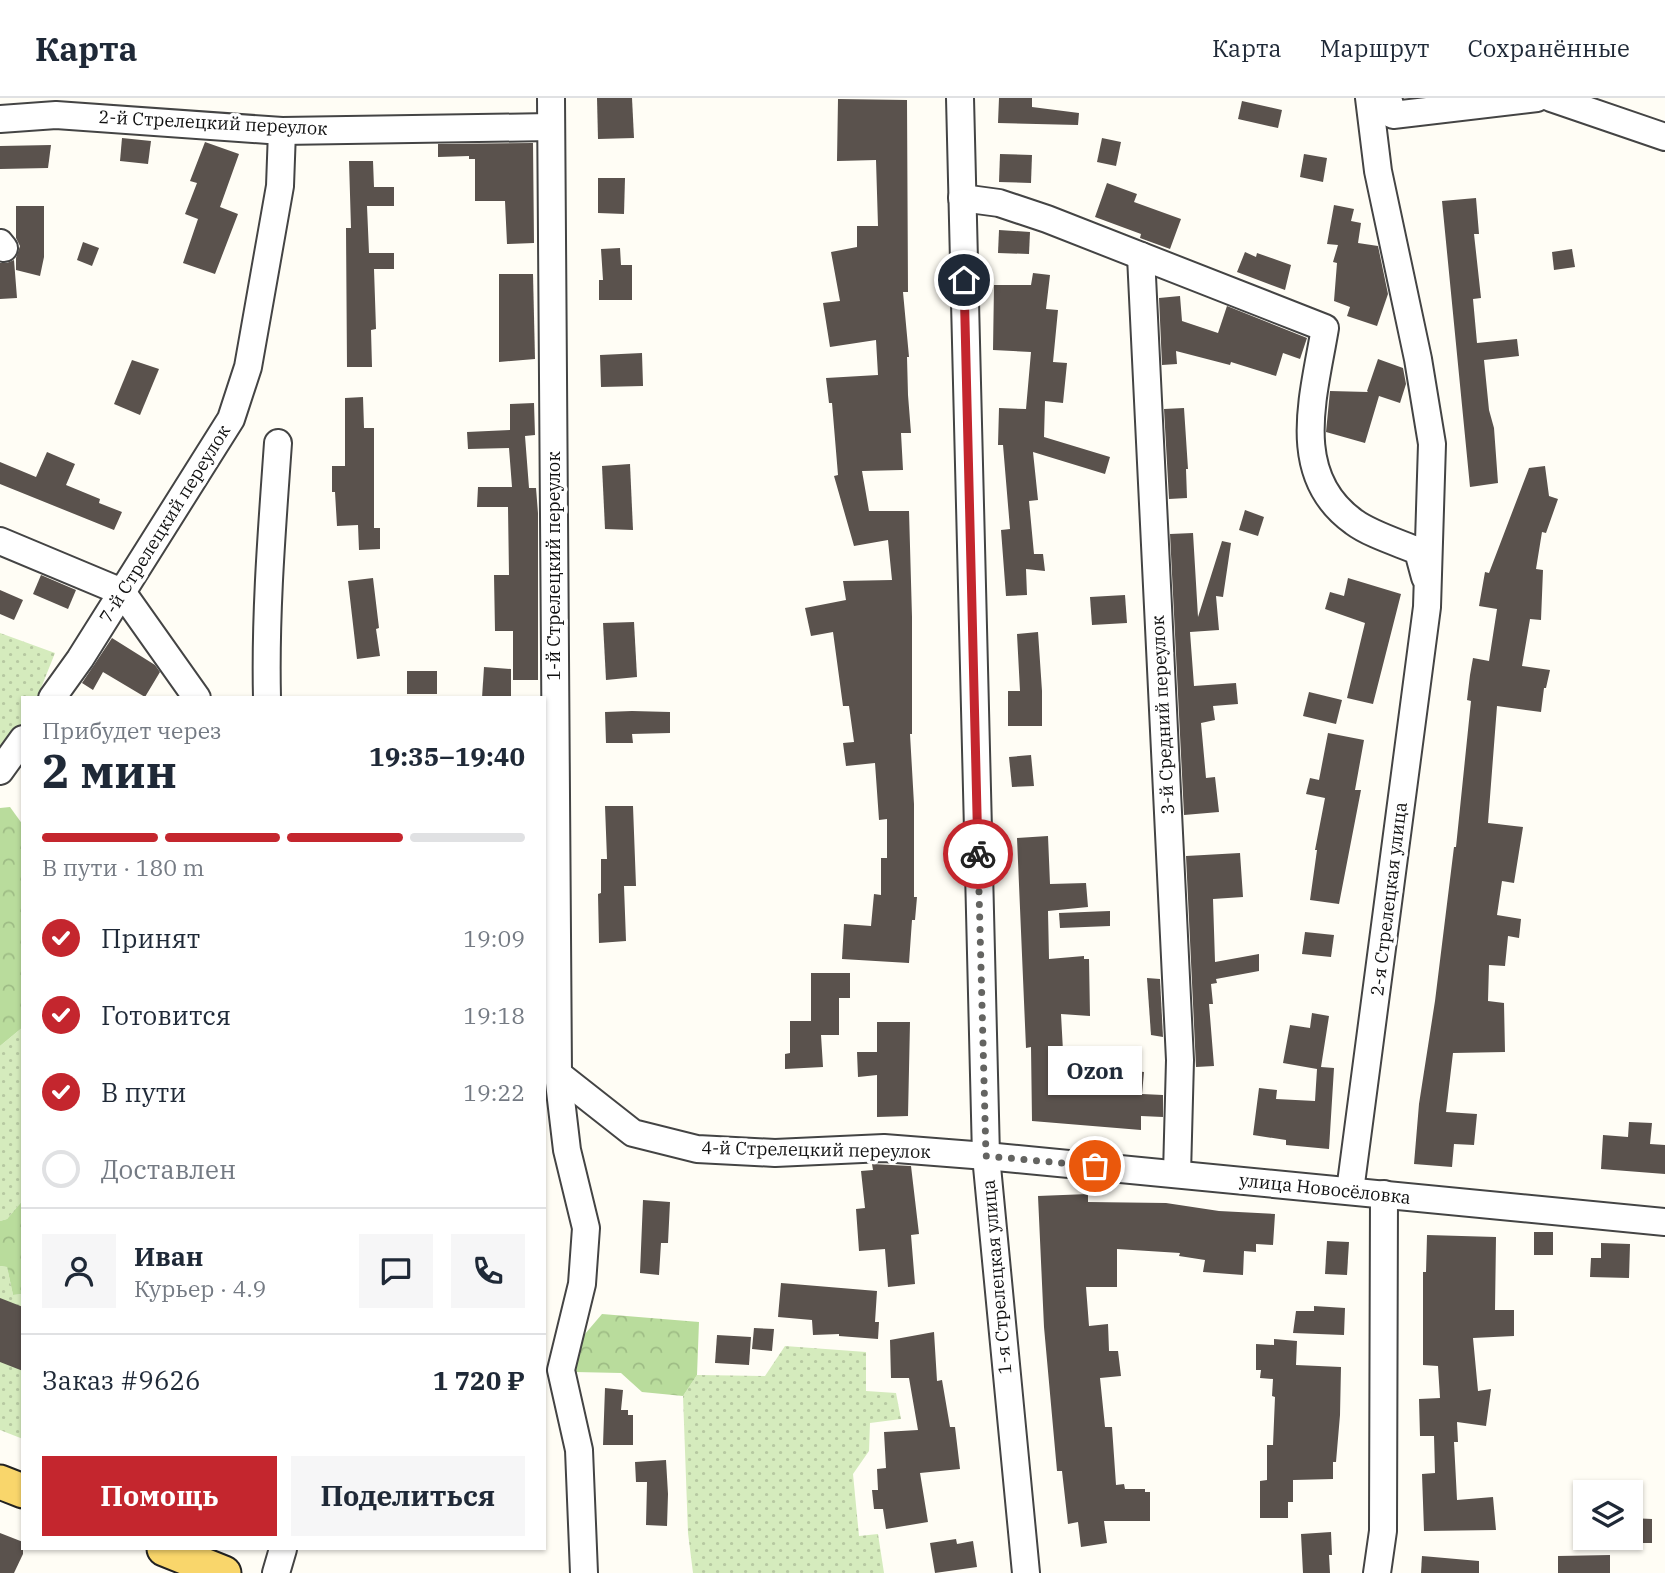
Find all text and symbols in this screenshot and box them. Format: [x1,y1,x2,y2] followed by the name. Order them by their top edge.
[35,27,138,70] text: Карта
[1212,32,1282,64] text: Карта
[1320,32,1429,64] text: Маршрут
[1467,32,1630,64] text: Сохранённые
[98,105,329,140] street label: 2-й Стрелецкий переулок
[934,250,994,310] pin
[945,261,983,299] icon: home
[94,420,235,627] street label: 7-й Стрелецкий переулок
[542,451,565,681] street label: 1-й Стрелецкий переулок
[1146,614,1179,815] street label: 3-й Средний переулок
[42,715,222,745] text: Прибудет через
[369,739,525,773] text: 19:35–19:40
[42,741,177,801] text: 2 мин
[1365,800,1412,997] street label: 2-я Стрелецкая улица
[943,819,1013,889] courier
[959,835,997,873] icon: bike
[42,852,204,882] text: В пути · 180 m
[42,919,80,957] icon: check
[101,921,200,955] text: Принят
[463,923,525,953] text: 19:09
[42,996,80,1034] icon: check
[101,998,231,1032] text: Готовится
[463,1000,525,1030] text: 19:18
[1048,1047,1142,1096] callout: Ozon
[1066,1055,1124,1085] text: Ozon
[42,1073,80,1111] icon: check
[101,1075,186,1109] text: В пути
[463,1077,525,1107] text: 19:22
[701,1136,931,1163] street label: 4-й Стрелецкий переулок
[1065,1136,1125,1196] pin
[1076,1147,1114,1185] icon: bag
[101,1152,236,1186] text: Доставлен
[1238,1168,1412,1209] street label: улица Новосёловка
[977,1179,1016,1375] street label: 1-я Стрелецкая улица
[42,1234,116,1308] button: person
[359,1234,433,1308] button: chat
[451,1234,525,1308] button: phone
[134,1239,203,1273] text: Иван
[134,1273,266,1303] text: Курьер · 4.9
[42,1363,201,1397] text: Заказ #9626
[433,1363,525,1397] text: 1 720 ₽
[42,1456,277,1536] button: Помощь
[291,1456,525,1536] button: Поделиться
[1573,1480,1643,1550] map controls
[1573,1480,1643,1550] button: layers

